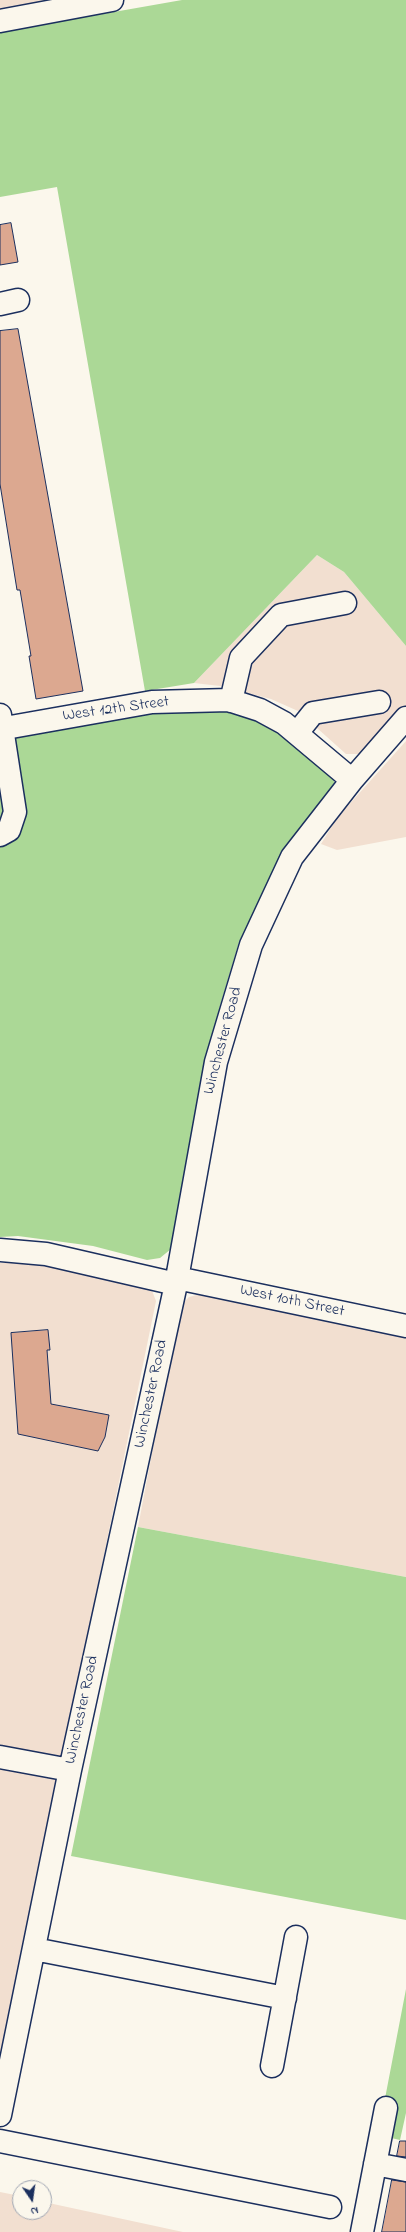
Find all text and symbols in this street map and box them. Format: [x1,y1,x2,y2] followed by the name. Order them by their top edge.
[61,693,171,727] street label: West 12th Street
[200,985,248,1097] street label: Winchester Road
[238,1282,346,1322] street label: West 10th Street
[131,1338,173,1450] street label: Winchester Road
[62,1654,104,1766] street label: Winchester Road
[12,2180,52,2220] north arrow
[29,2202,40,2219] text: N

